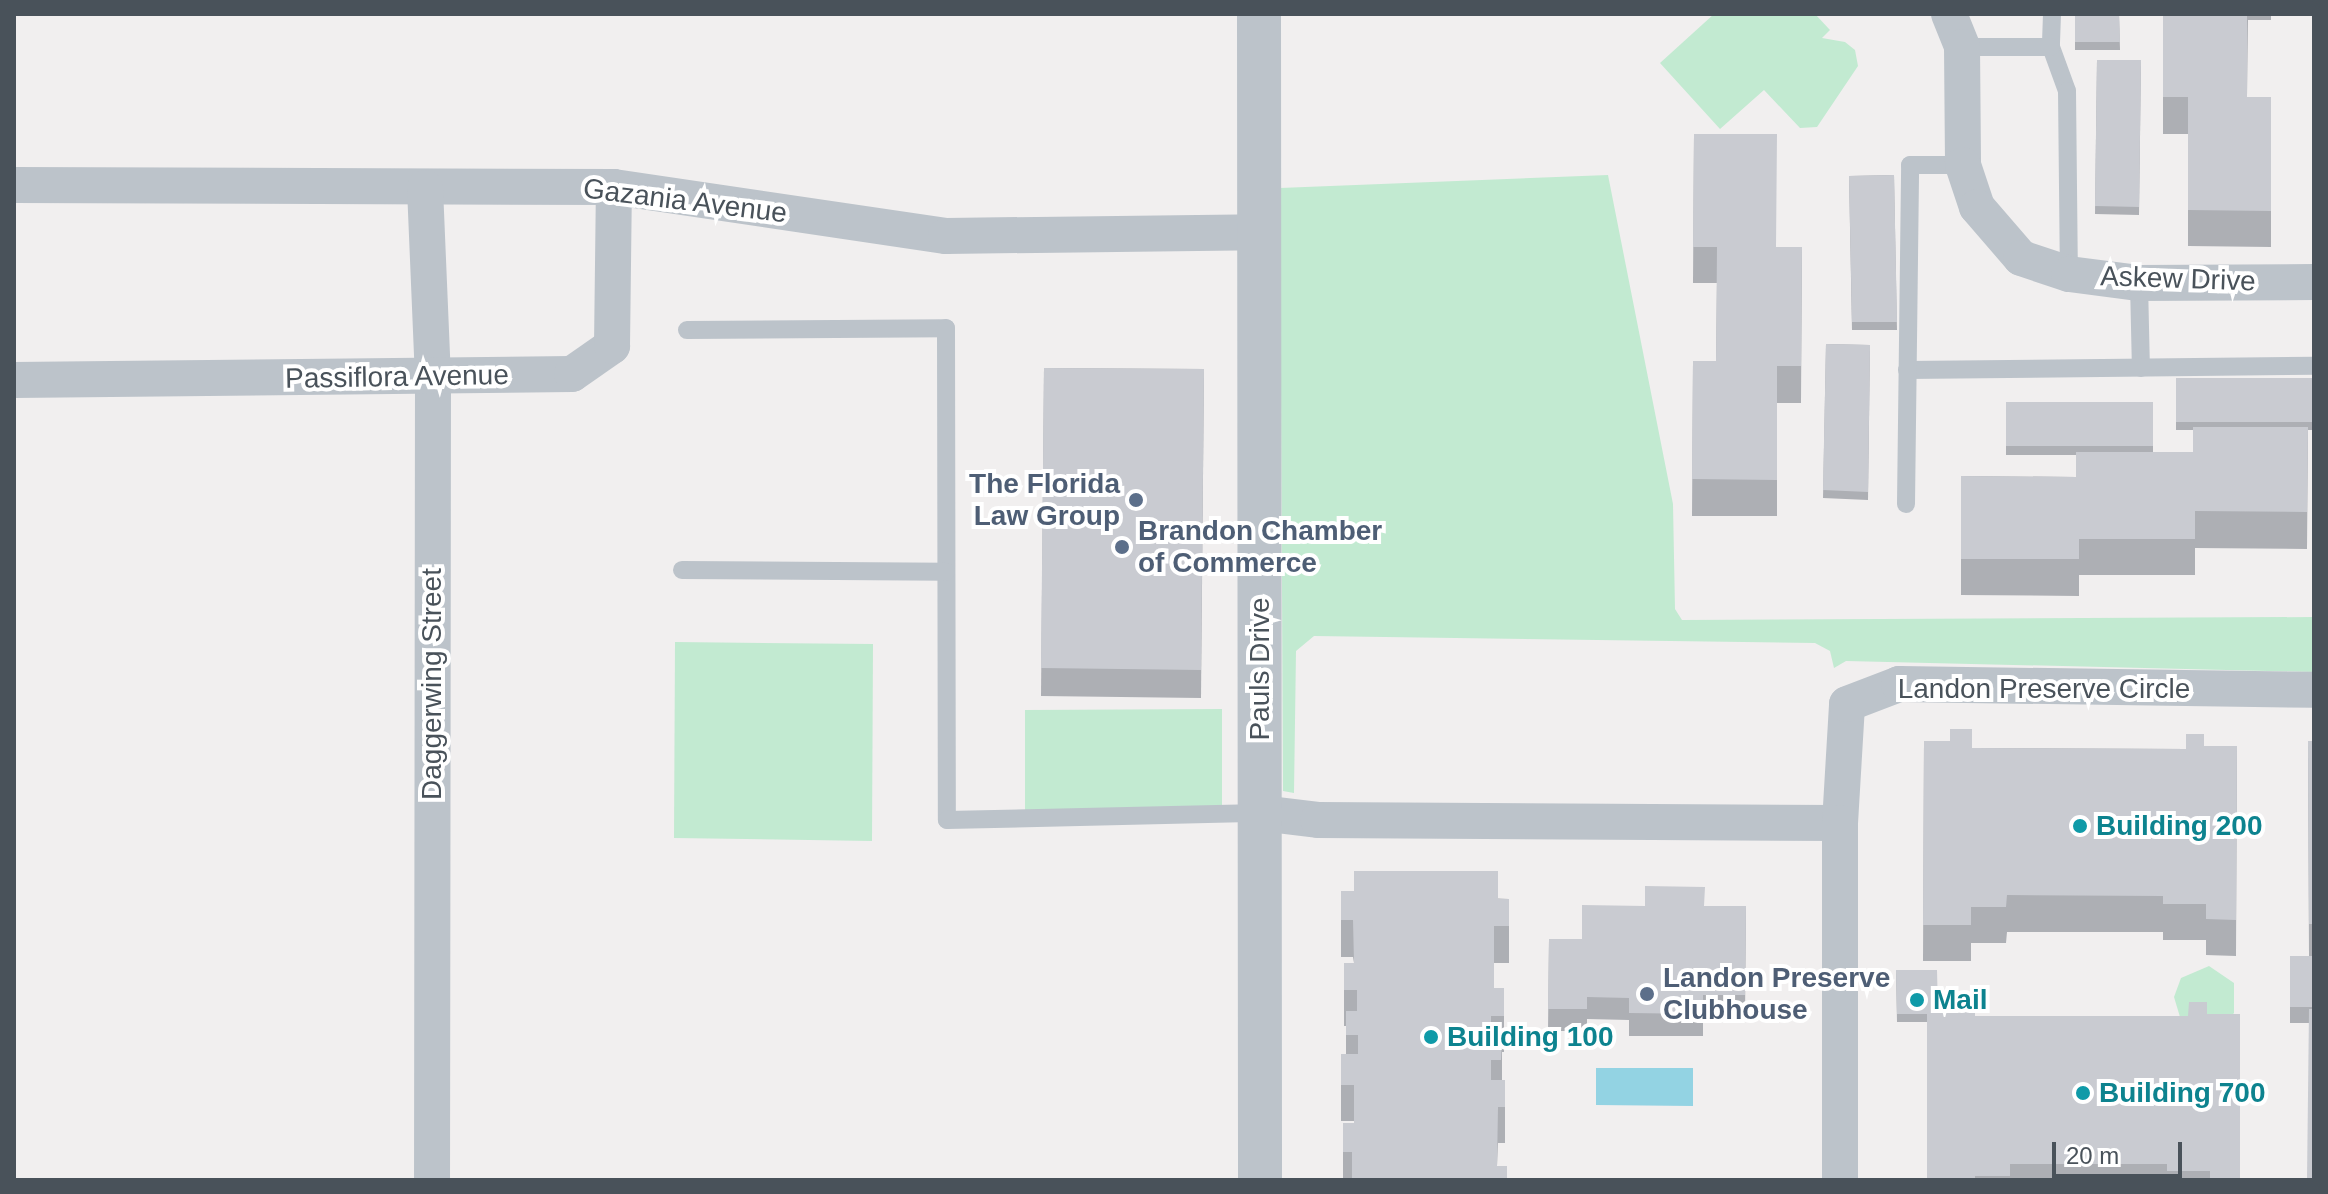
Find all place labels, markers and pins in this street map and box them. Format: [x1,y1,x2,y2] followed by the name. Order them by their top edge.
[969,467,1120,533] place label: The Florida Law Group
[1127,491,1145,509] marker: The Florida Law Group
[1138,514,1382,580] place label: Brandon Chamber of Commerce
[1113,538,1131,556] marker: Brandon Chamber of Commerce
[2096,809,2262,843] place label: Building 200
[2071,817,2089,835] marker: Building 200
[1663,961,1890,1027] place label: Landon Preserve Clubhouse
[1933,983,1987,1017] place label: Mail
[1638,985,1656,1003] marker: Landon Preserve Clubhouse
[1908,991,1926,1009] marker: Mail
[1447,1020,1613,1054] place label: Building 100
[1422,1028,1440,1046] marker: Building 100
[2099,1076,2265,1110] place label: Building 700
[2074,1084,2092,1102] marker: Building 700

